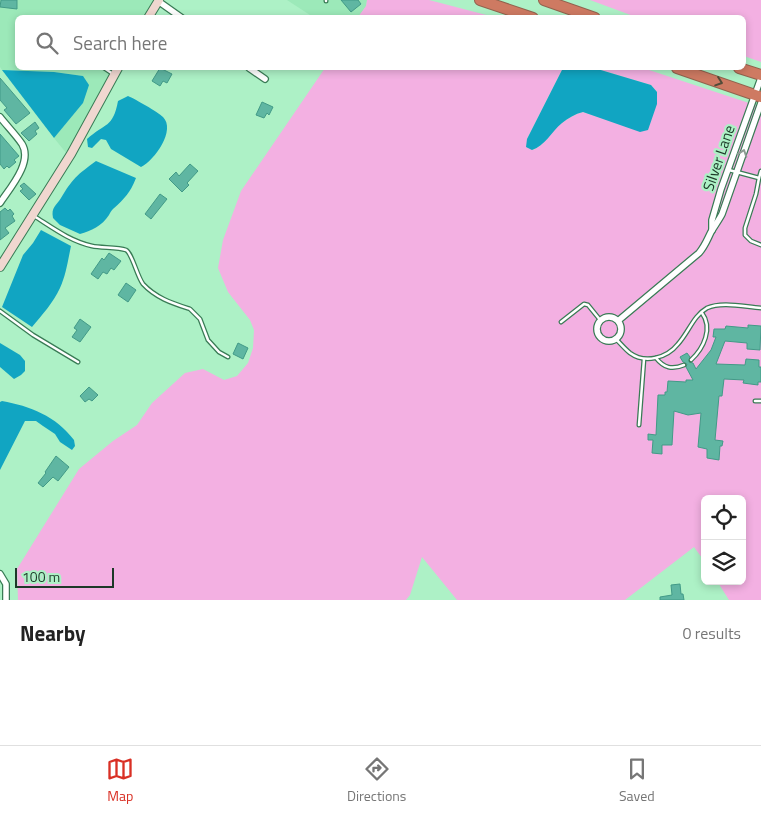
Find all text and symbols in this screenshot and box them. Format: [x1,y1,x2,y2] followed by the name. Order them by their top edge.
[15,15,746,70] search box
[73,28,167,57] text: Search here
[33,29,61,57] icon: search
[714,76,723,86] one-way arrow
[697,122,741,194] street label: Silver Lane
[738,150,748,158] one-way arrow
[701,495,746,585] map controls
[701,495,746,540] button: locate
[701,540,746,585] button: layers
[15,565,114,588] scale bar
[22,566,60,587] text: 100 m
[20,617,85,649] text: Nearby
[682,621,741,645] text: 0 results
[106,755,134,806] tab: Map
[347,755,406,806] tab: Directions
[619,755,655,806] tab: Saved

